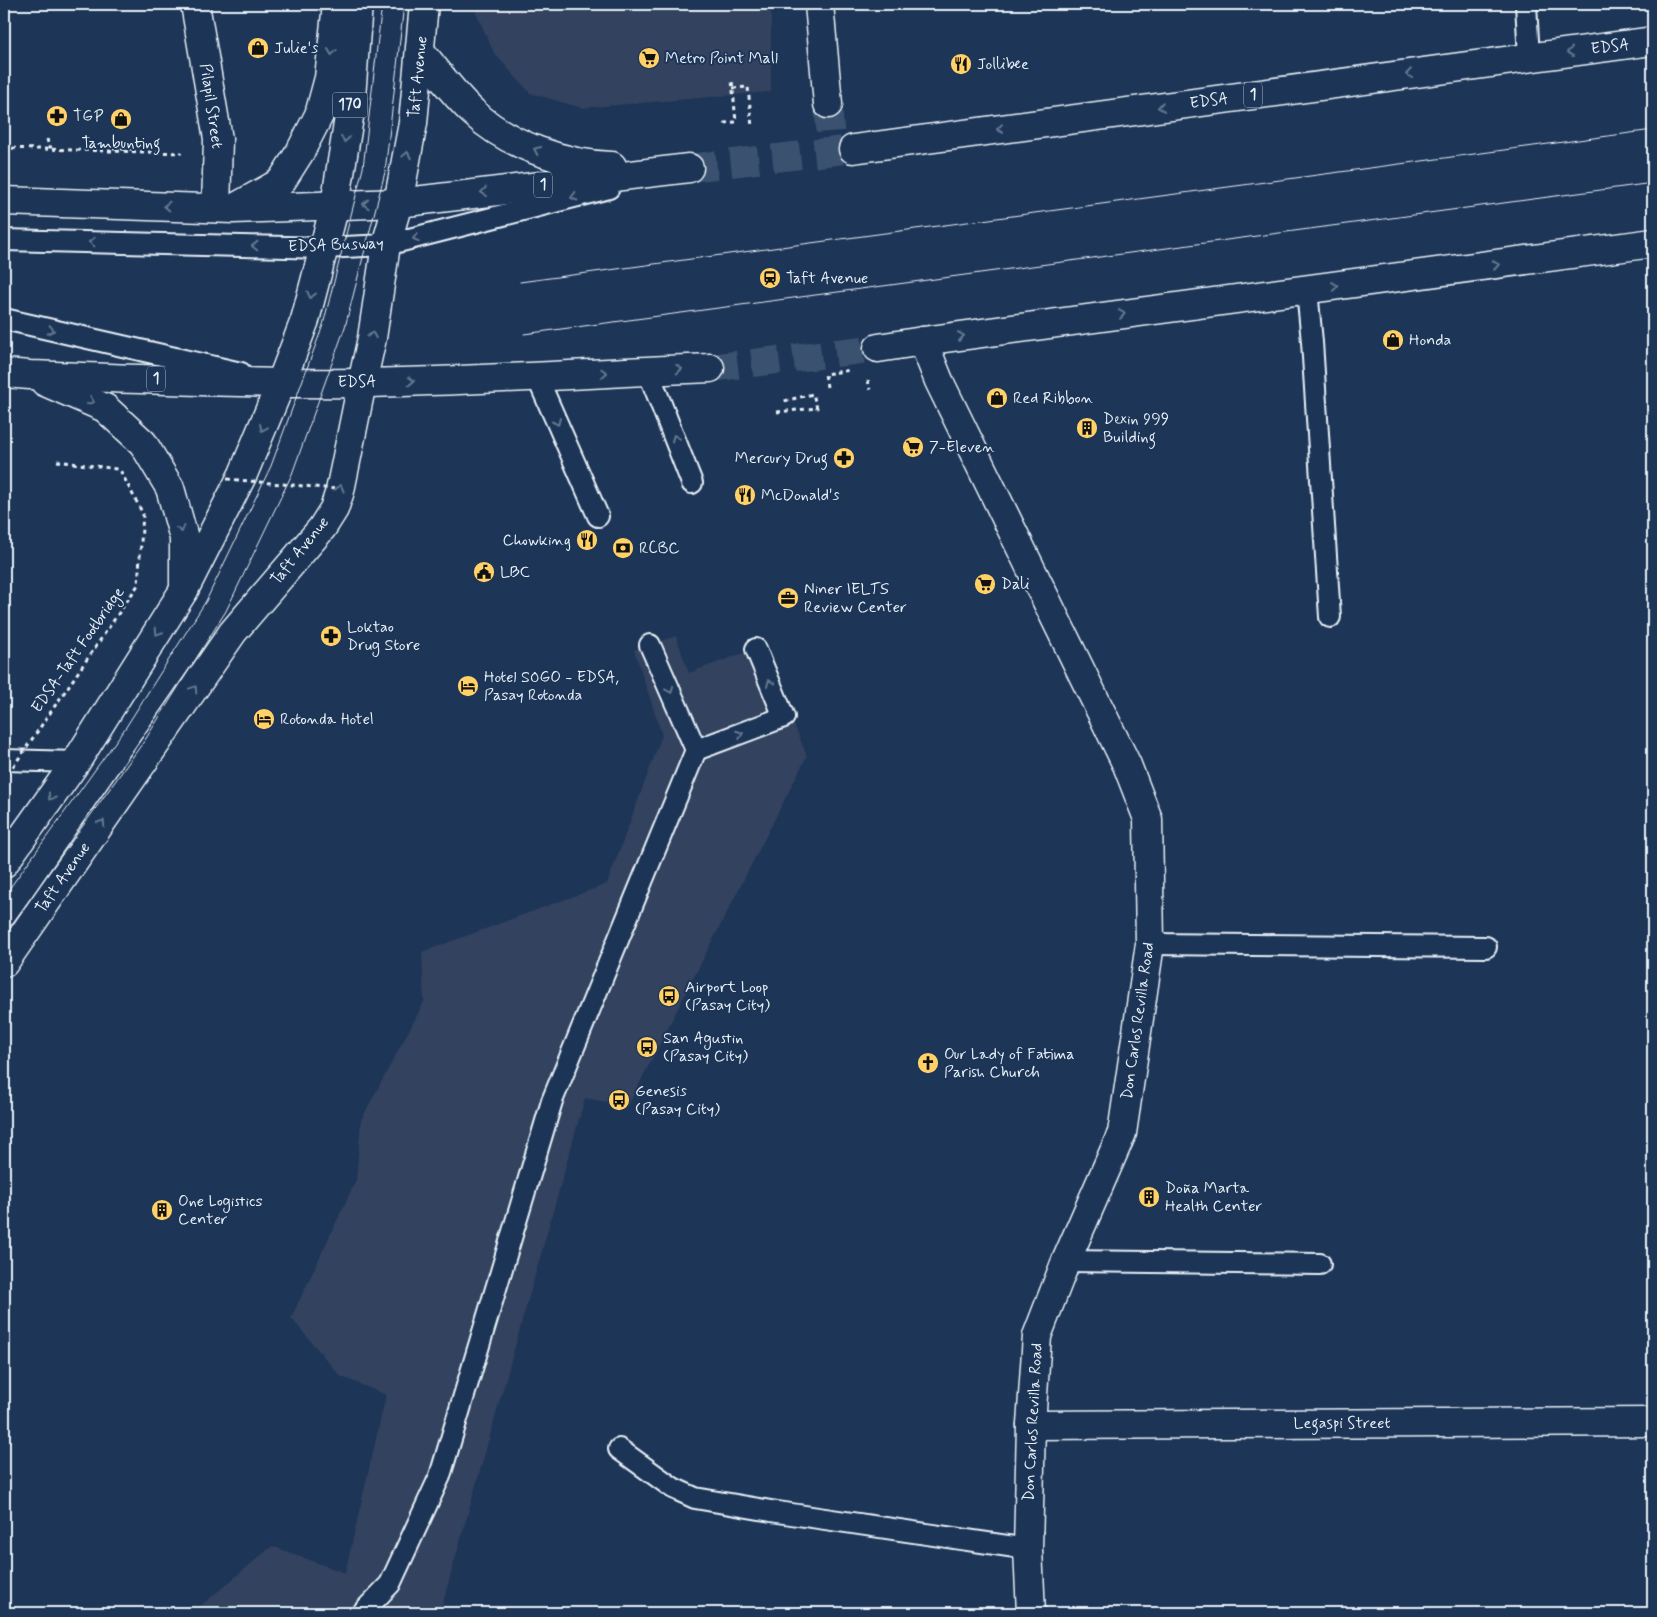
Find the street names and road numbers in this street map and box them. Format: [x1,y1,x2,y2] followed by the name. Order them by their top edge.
[1590,34,1630,60] street label: EDSA
[403,35,433,119] street label: Taft Avenue
[195,62,227,150] street label: Pilapil Street
[1244,82,1262,108] road number: 1
[1188,88,1230,114] street label: EDSA
[332,92,368,118] road number: 170
[534,172,552,198] road number: 1
[288,233,384,257] street label: EDSA Busway
[147,366,165,392] road number: 1
[337,371,377,393] street label: EDSA
[266,512,334,590] street label: Taft Avenue
[27,583,130,718] street label: EDSA-Taft Footbridge
[31,838,95,918] street label: Taft Avenue
[1117,941,1159,1101] street label: Don Carlos Revilla Road
[1018,1342,1048,1502] street label: Don Carlos Revilla Road
[1294,1413,1390,1435] street label: Legaspi Street

